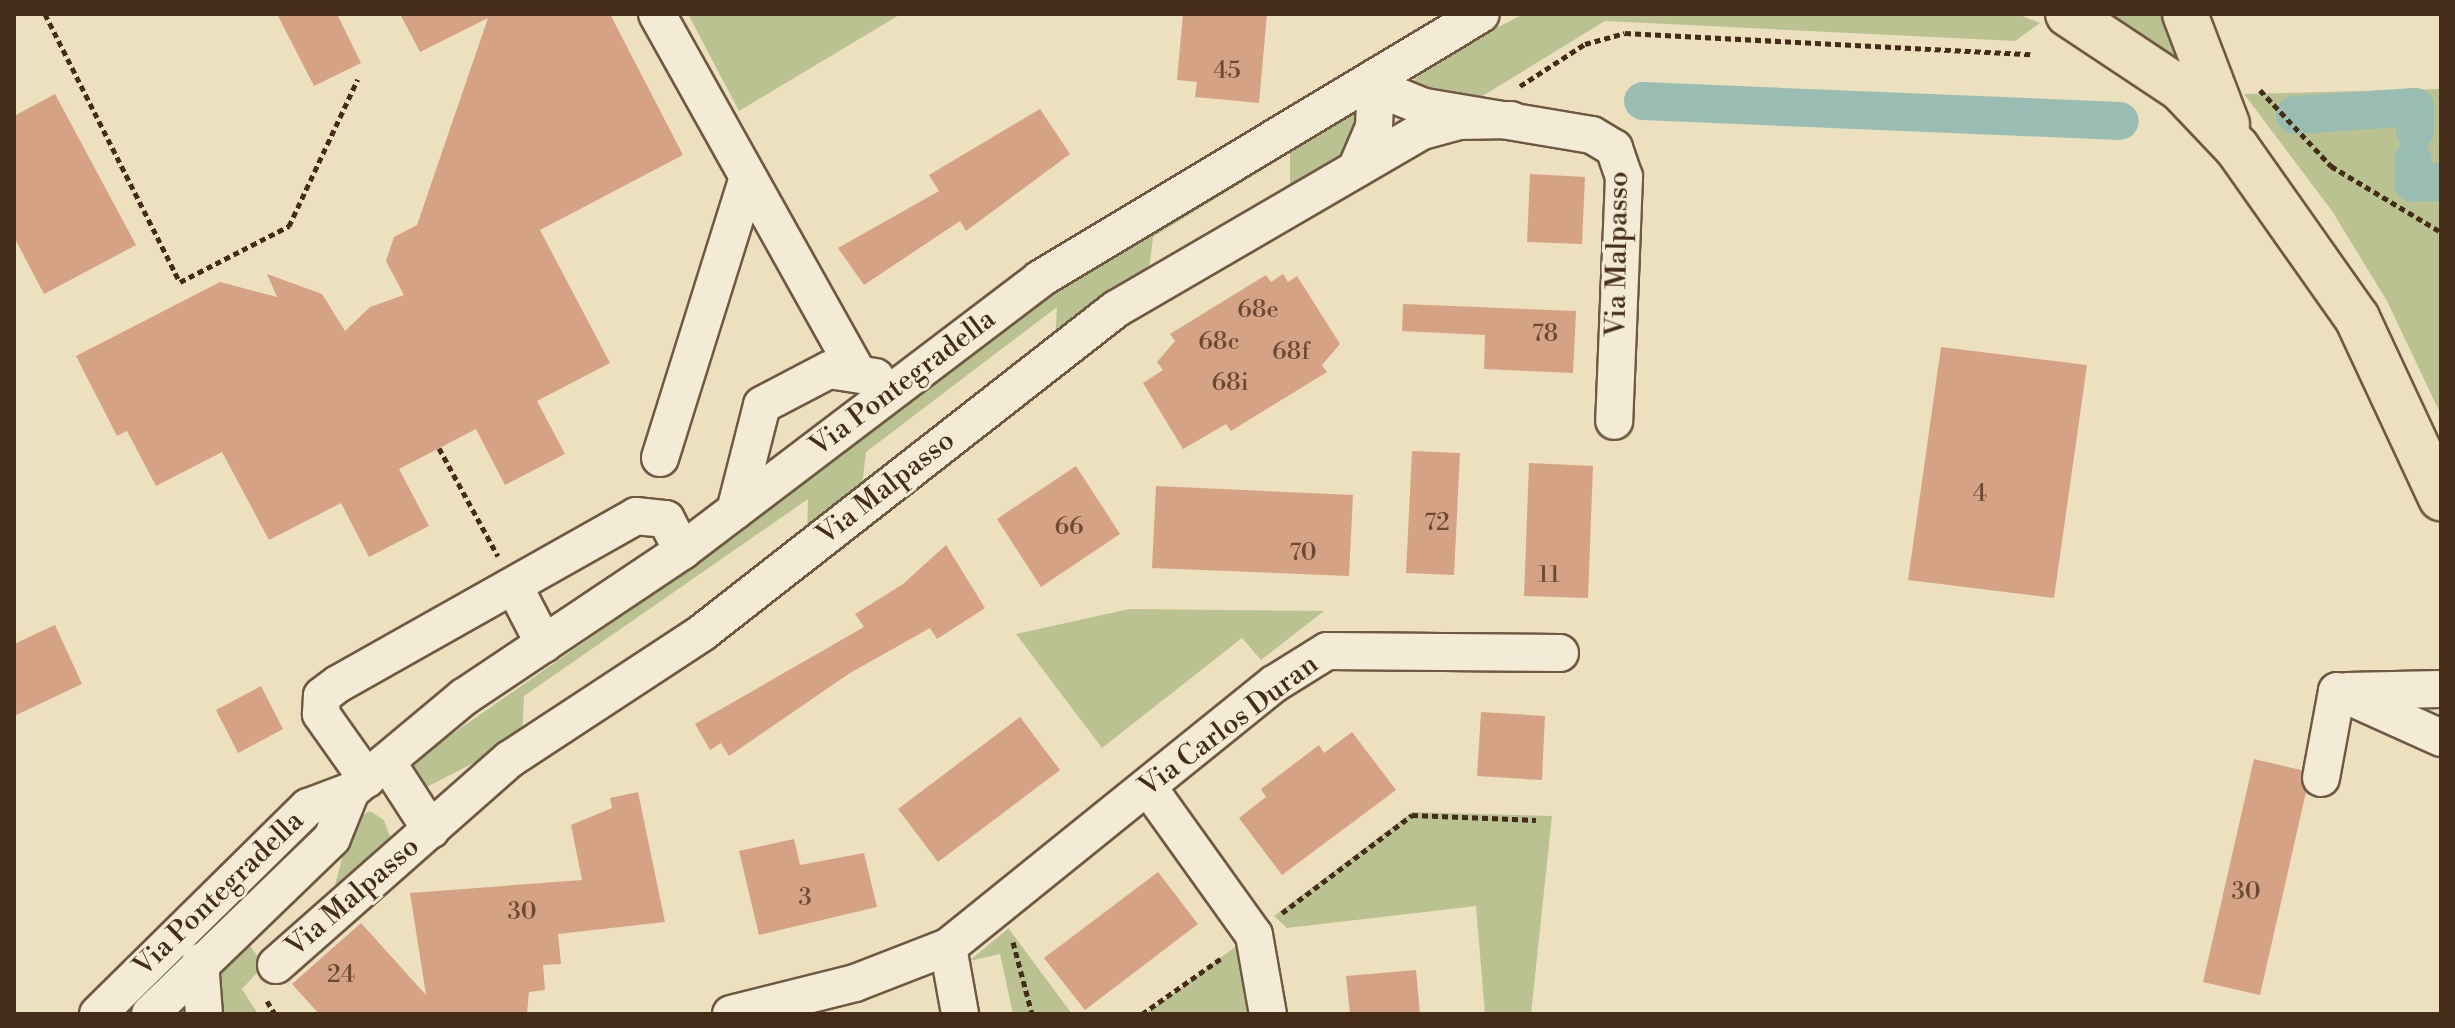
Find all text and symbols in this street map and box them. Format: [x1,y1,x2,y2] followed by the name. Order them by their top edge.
[1213,58,1241,86] house number: 45
[1600,171,1636,337] street label: Via Malpasso
[1237,297,1279,325] house number: 68e
[804,302,1002,464] street label: Via Pontegradella
[1532,321,1558,349] house number: 78
[1198,329,1240,357] house number: 68c
[1272,339,1310,367] house number: 68f
[1211,370,1249,398] house number: 68i
[810,424,962,552] street label: Via Malpasso
[1973,481,1987,509] house number: 4
[1424,510,1450,538] house number: 72
[1054,514,1084,542] house number: 66
[1289,540,1317,568] house number: 70
[1538,562,1560,590] house number: 11
[1133,648,1325,804] street label: Via Carlos Duran
[127,804,311,984] street label: Via Pontegradella
[280,830,426,964] street label: Via Malpasso
[2231,879,2261,907] house number: 30
[798,885,812,913] house number: 3
[507,899,537,927] house number: 30
[327,962,355,990] house number: 24

